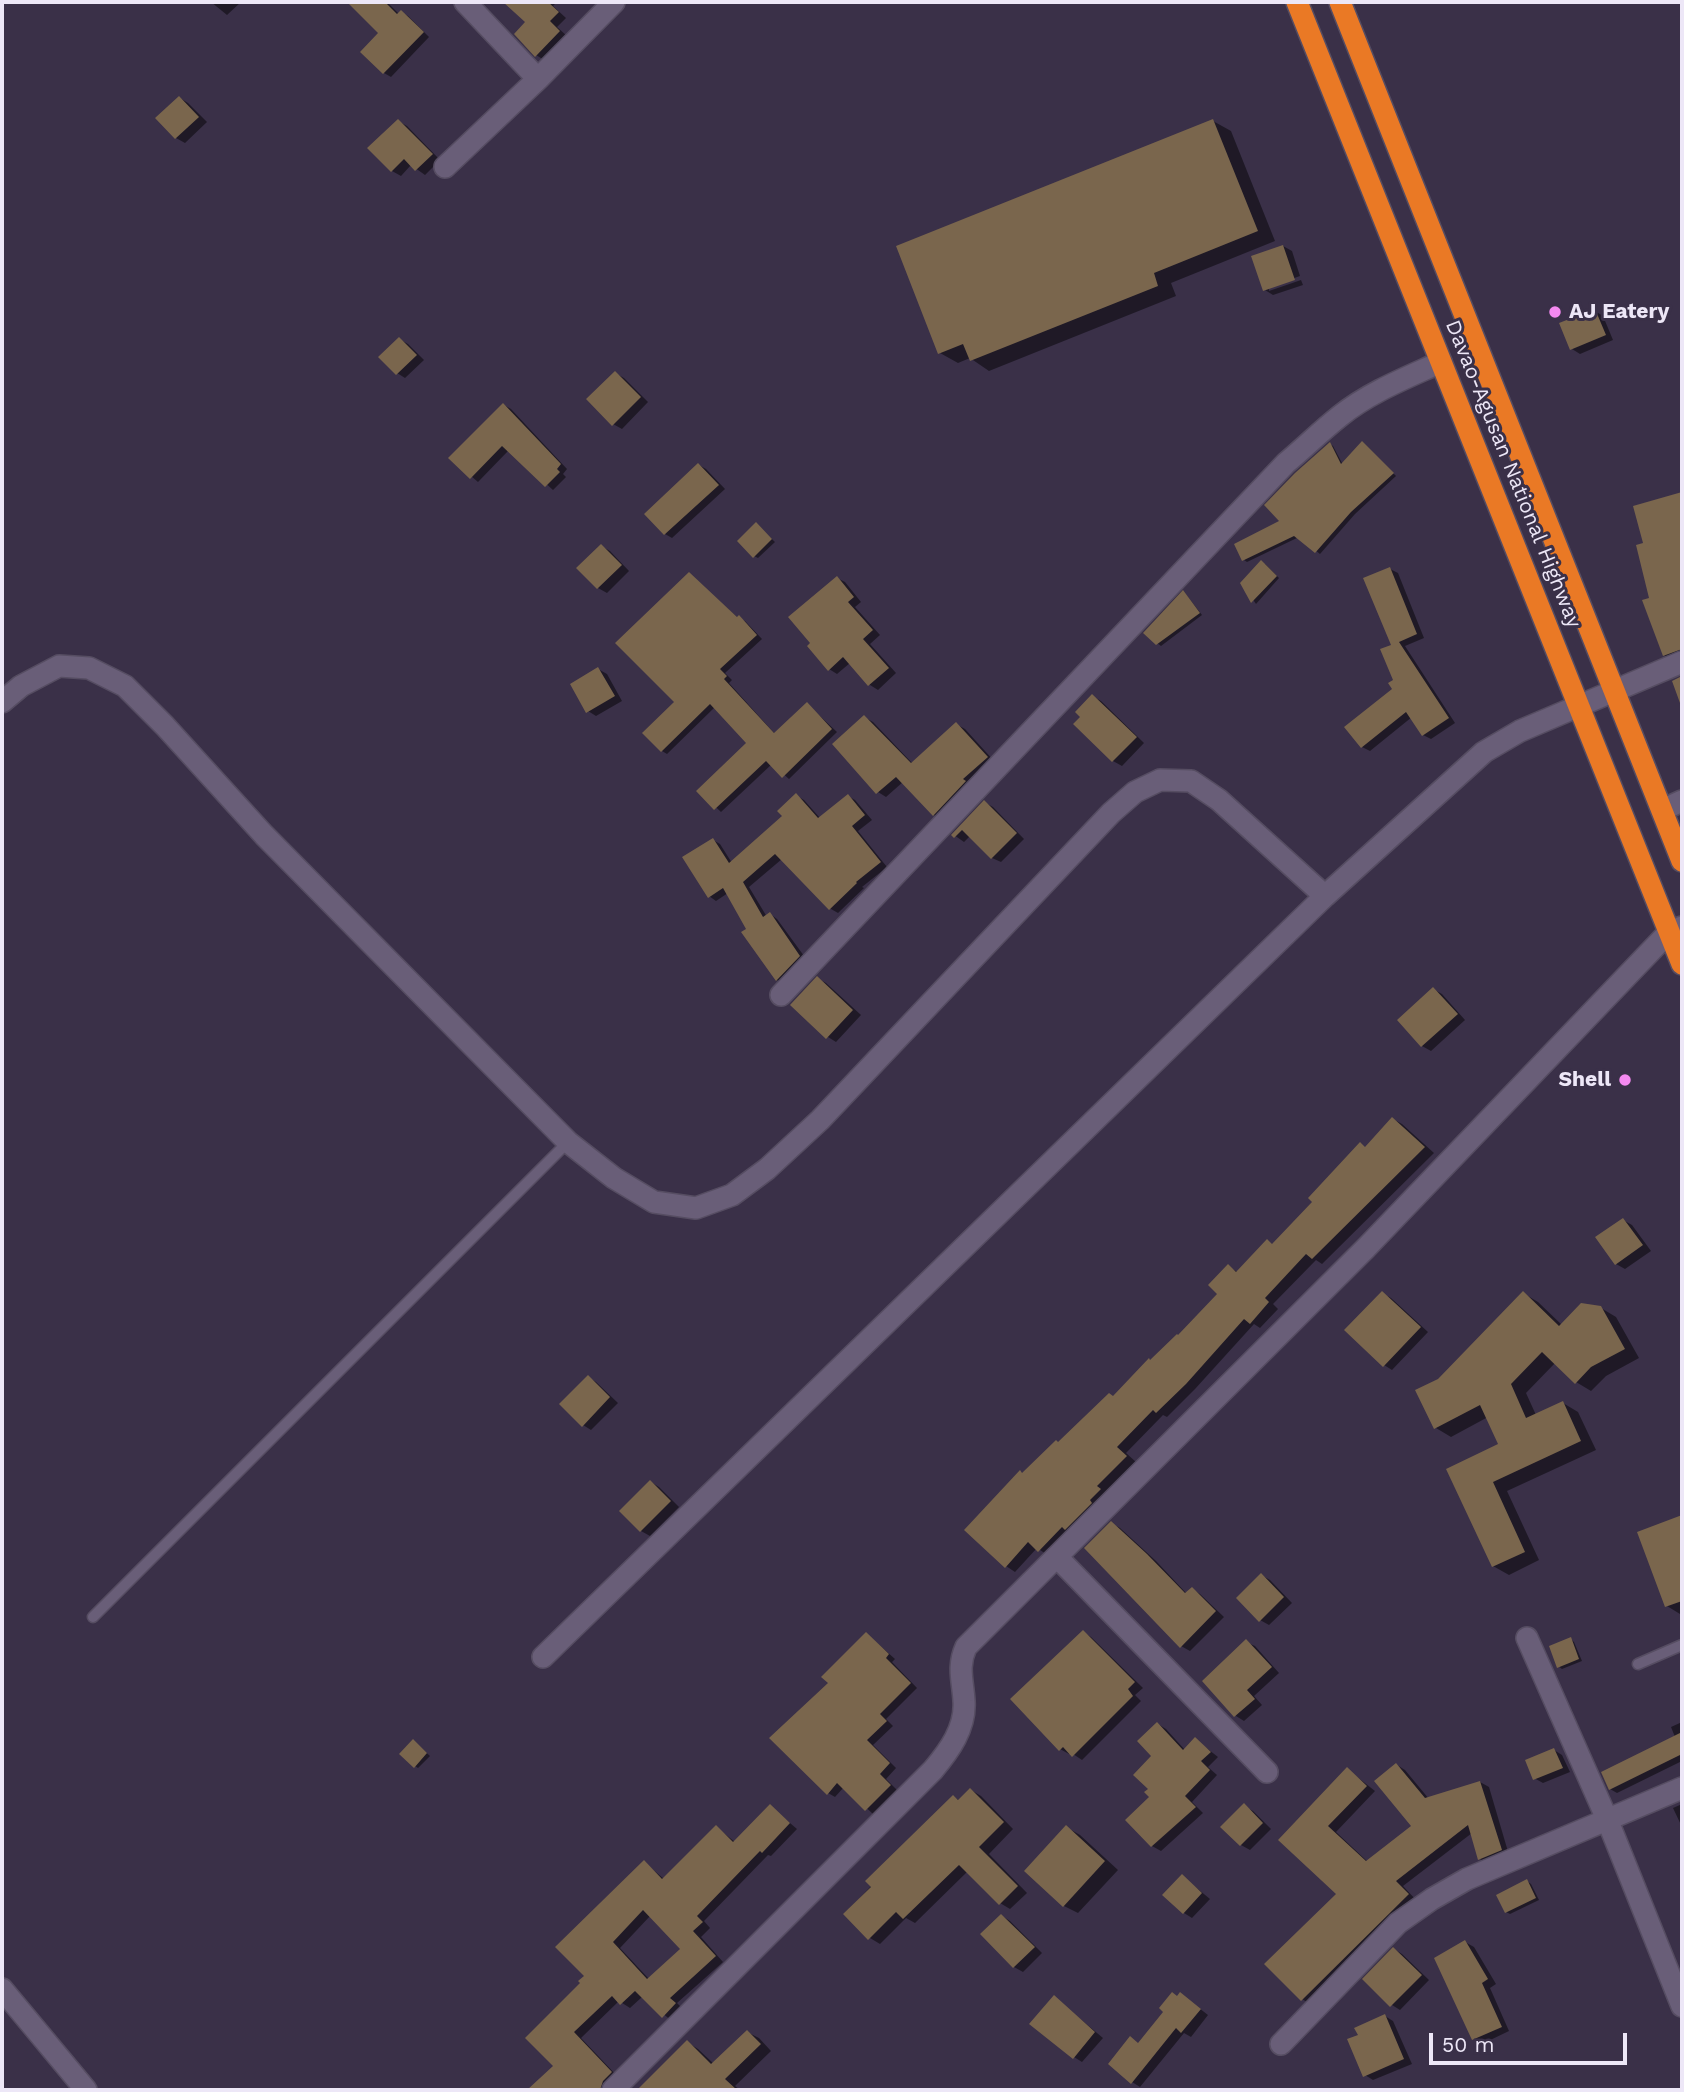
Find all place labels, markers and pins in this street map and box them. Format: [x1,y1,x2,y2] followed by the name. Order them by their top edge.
[1569,299,1669,325] place label: AJ Eatery
[1547,304,1563,320] marker: AJ Eatery
[1559,1067,1611,1093] place label: Shell
[1617,1072,1633,1088] marker: Shell

